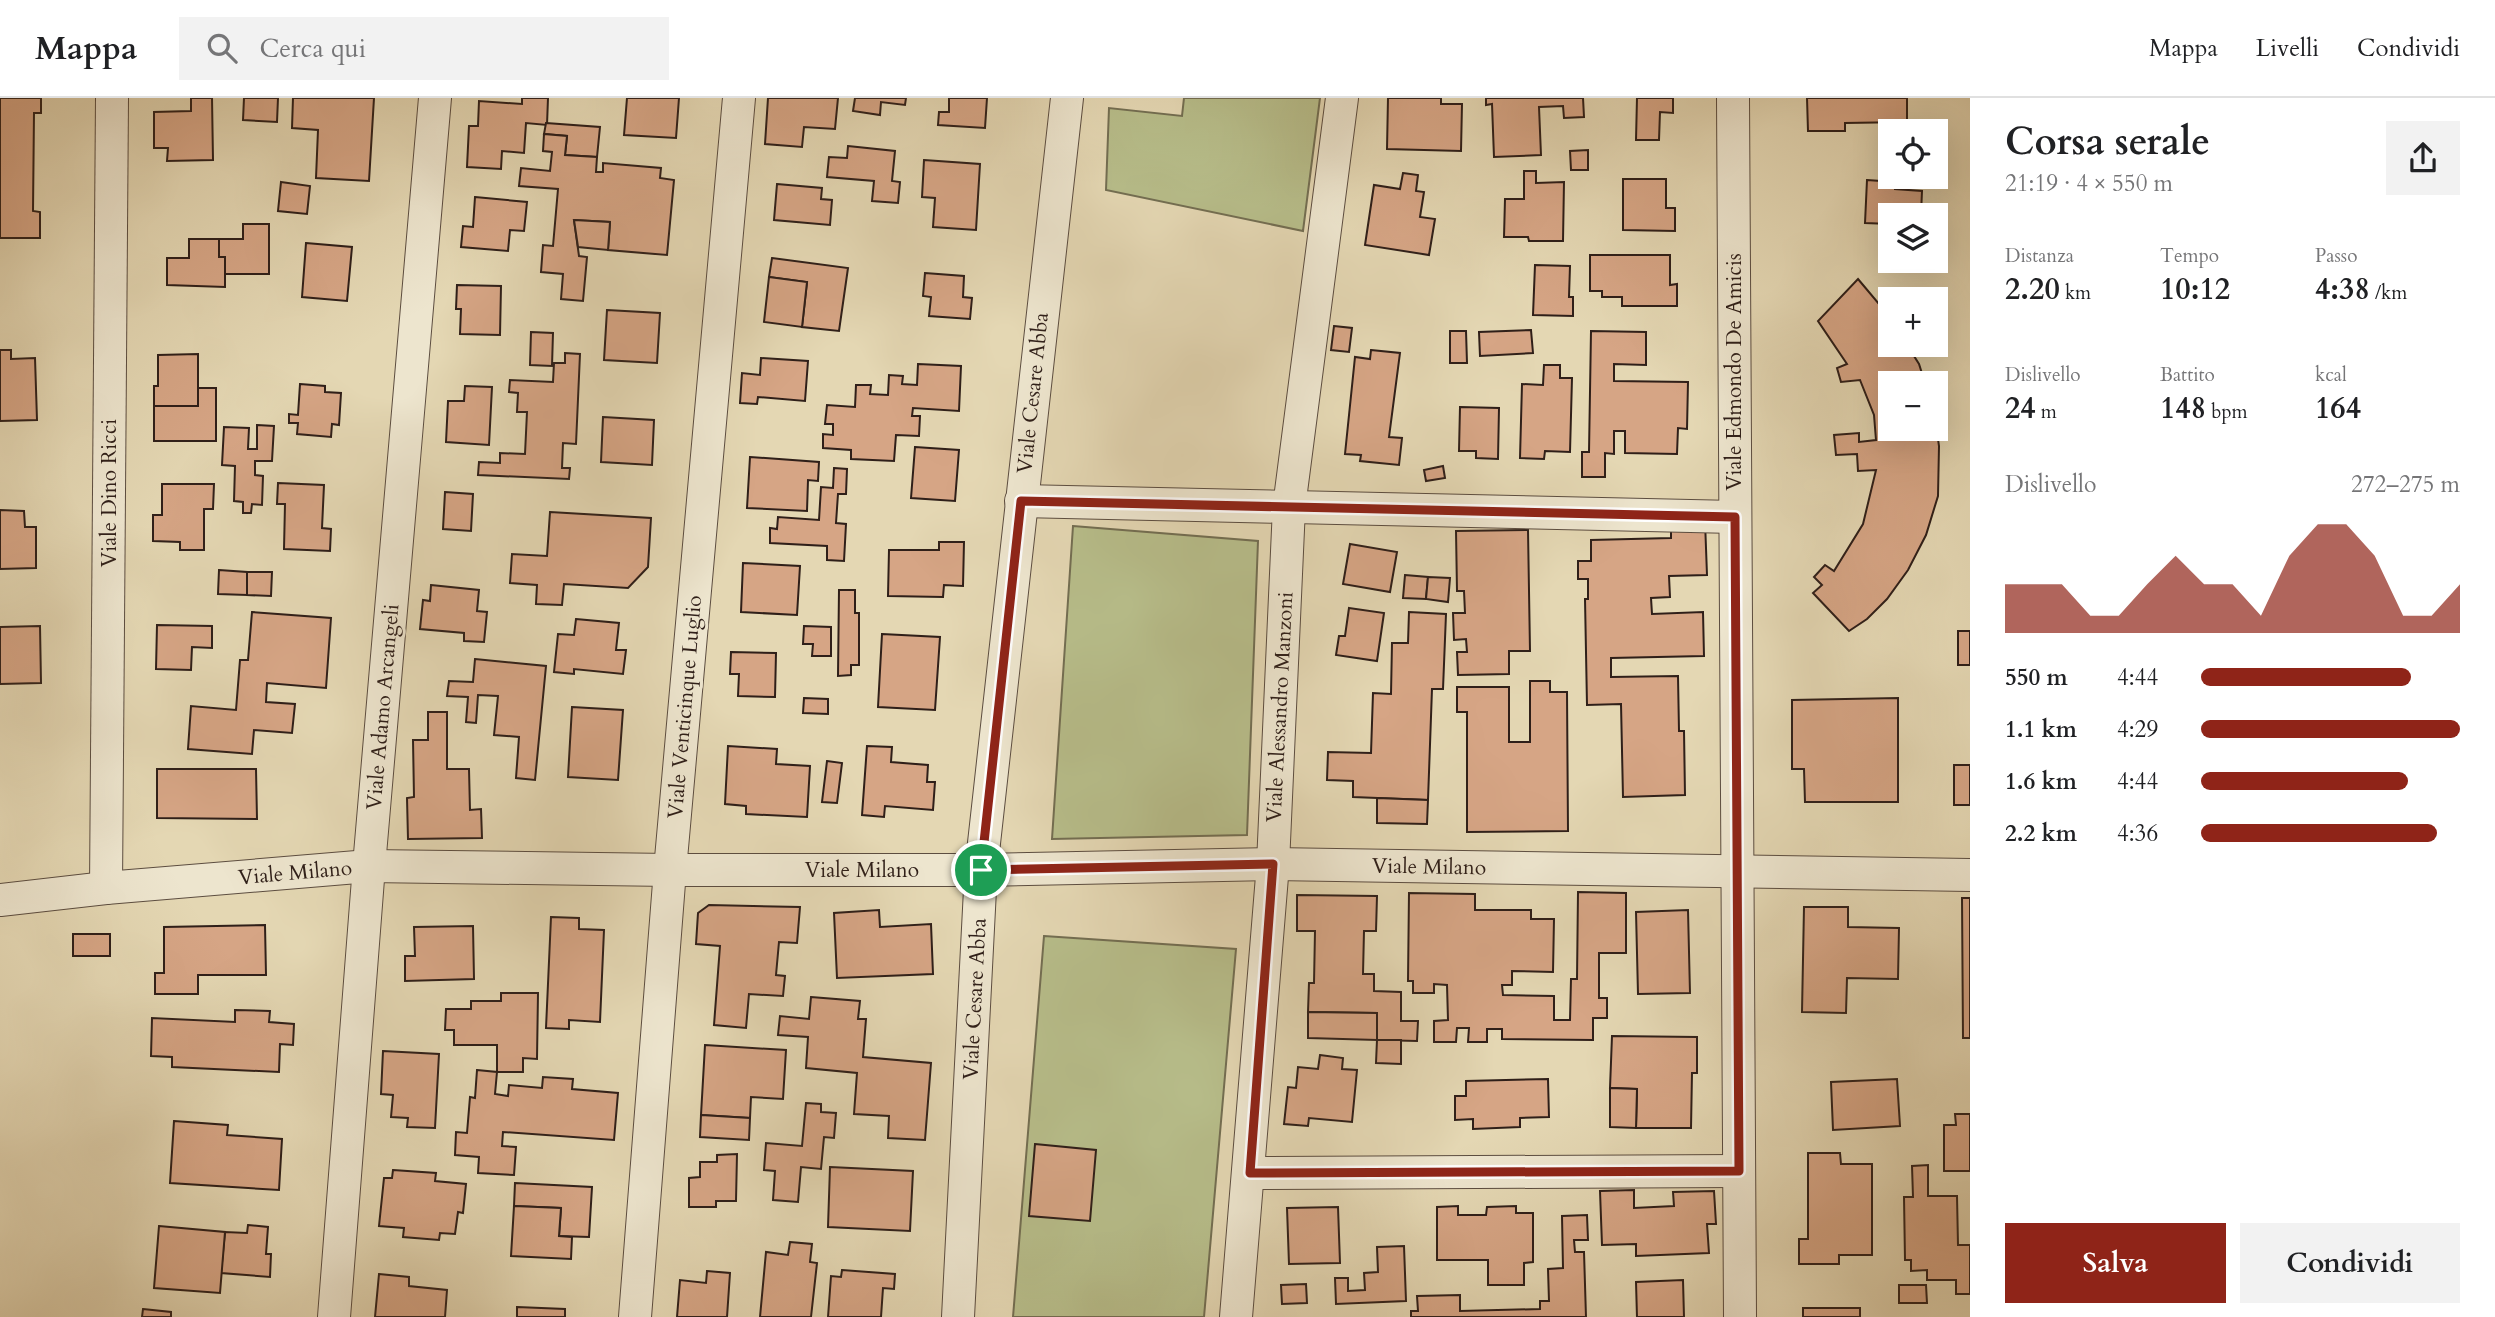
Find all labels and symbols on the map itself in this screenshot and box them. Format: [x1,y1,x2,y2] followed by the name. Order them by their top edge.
[1720,253,1749,491] street label: Viale Edmondo De Amicis
[1010,311,1056,475] street label: Viale Cesare Abba
[95,419,124,567] street label: Viale Dino Ricci
[1259,591,1301,823] street label: Viale Alessandro Manzoni
[661,594,709,820] street label: Viale Venticinque Luglio
[360,603,406,811] street label: Viale Adamo Arcangeli
[951,840,1011,900] pin
[1372,852,1486,882] street label: Viale Milano
[237,854,353,892] street label: Viale Milano
[805,856,919,885] street label: Viale Milano
[956,917,994,1081] street label: Viale Cesare Abba

